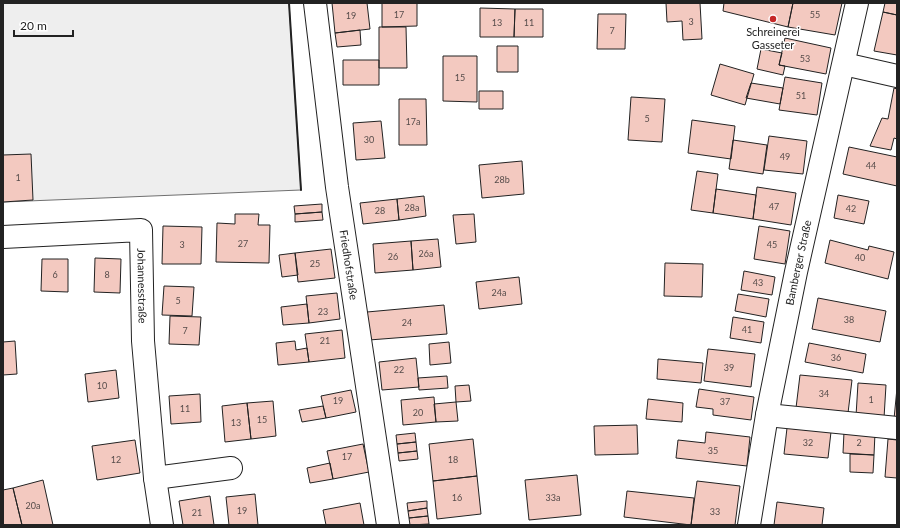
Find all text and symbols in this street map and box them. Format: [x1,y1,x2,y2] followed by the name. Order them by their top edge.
[394,9,404,20] house number: 17
[810,9,820,20] house number: 55
[346,10,356,21] house number: 19
[14,12,73,38] scale bar
[768,14,778,24] marker: Schreinerei Gasseter
[688,16,694,27] house number: 3
[492,17,502,28] house number: 13
[524,17,534,28] house number: 11
[20,18,47,33] text: 20 m
[609,25,615,36] house number: 7
[746,25,800,51] place label: Schreinerei Gasseter
[800,53,810,64] house number: 53
[455,72,465,83] house number: 15
[796,90,806,101] house number: 51
[644,113,650,124] house number: 5
[406,116,420,127] house number: 17a
[364,134,374,145] house number: 30
[780,151,790,162] house number: 49
[866,160,876,171] house number: 44
[15,172,21,183] house number: 1
[494,174,510,185] house number: 28b
[769,201,779,212] house number: 47
[405,202,419,213] house number: 28a
[846,203,856,214] house number: 42
[375,205,385,216] house number: 28
[782,219,814,306] street label: Bamberger Straße
[338,229,361,301] street label: Friedhofstraße
[238,238,248,249] house number: 27
[179,239,185,250] house number: 3
[767,239,777,250] house number: 45
[135,248,150,324] street label: Johannesstraße
[419,248,433,259] house number: 26a
[388,251,398,262] house number: 26
[855,252,865,263] house number: 40
[310,258,320,269] house number: 25
[52,269,58,280] house number: 6
[104,269,110,280] house number: 8
[753,277,763,288] house number: 43
[492,287,506,298] house number: 24a
[175,295,181,306] house number: 5
[318,306,328,317] house number: 23
[844,314,854,325] house number: 38
[402,317,412,328] house number: 24
[742,324,752,335] house number: 41
[182,325,188,336] house number: 7
[320,335,330,346] house number: 21
[831,352,841,363] house number: 36
[724,362,734,373] house number: 39
[394,364,404,375] house number: 22
[97,380,107,391] house number: 10
[819,388,829,399] house number: 34
[868,394,874,405] house number: 1
[333,395,343,406] house number: 19
[720,396,730,407] house number: 37
[180,403,190,414] house number: 11
[413,407,423,418] house number: 20
[257,414,267,425] house number: 15
[231,417,241,428] house number: 13
[803,437,813,448] house number: 32
[856,437,862,448] house number: 2
[708,445,718,456] house number: 35
[342,451,352,462] house number: 17
[111,454,121,465] house number: 12
[448,454,458,465] house number: 18
[452,492,462,503] house number: 16
[546,492,560,503] house number: 33a
[26,500,40,511] house number: 20a
[237,505,247,516] house number: 19
[710,506,720,517] house number: 33
[192,507,202,518] house number: 21

